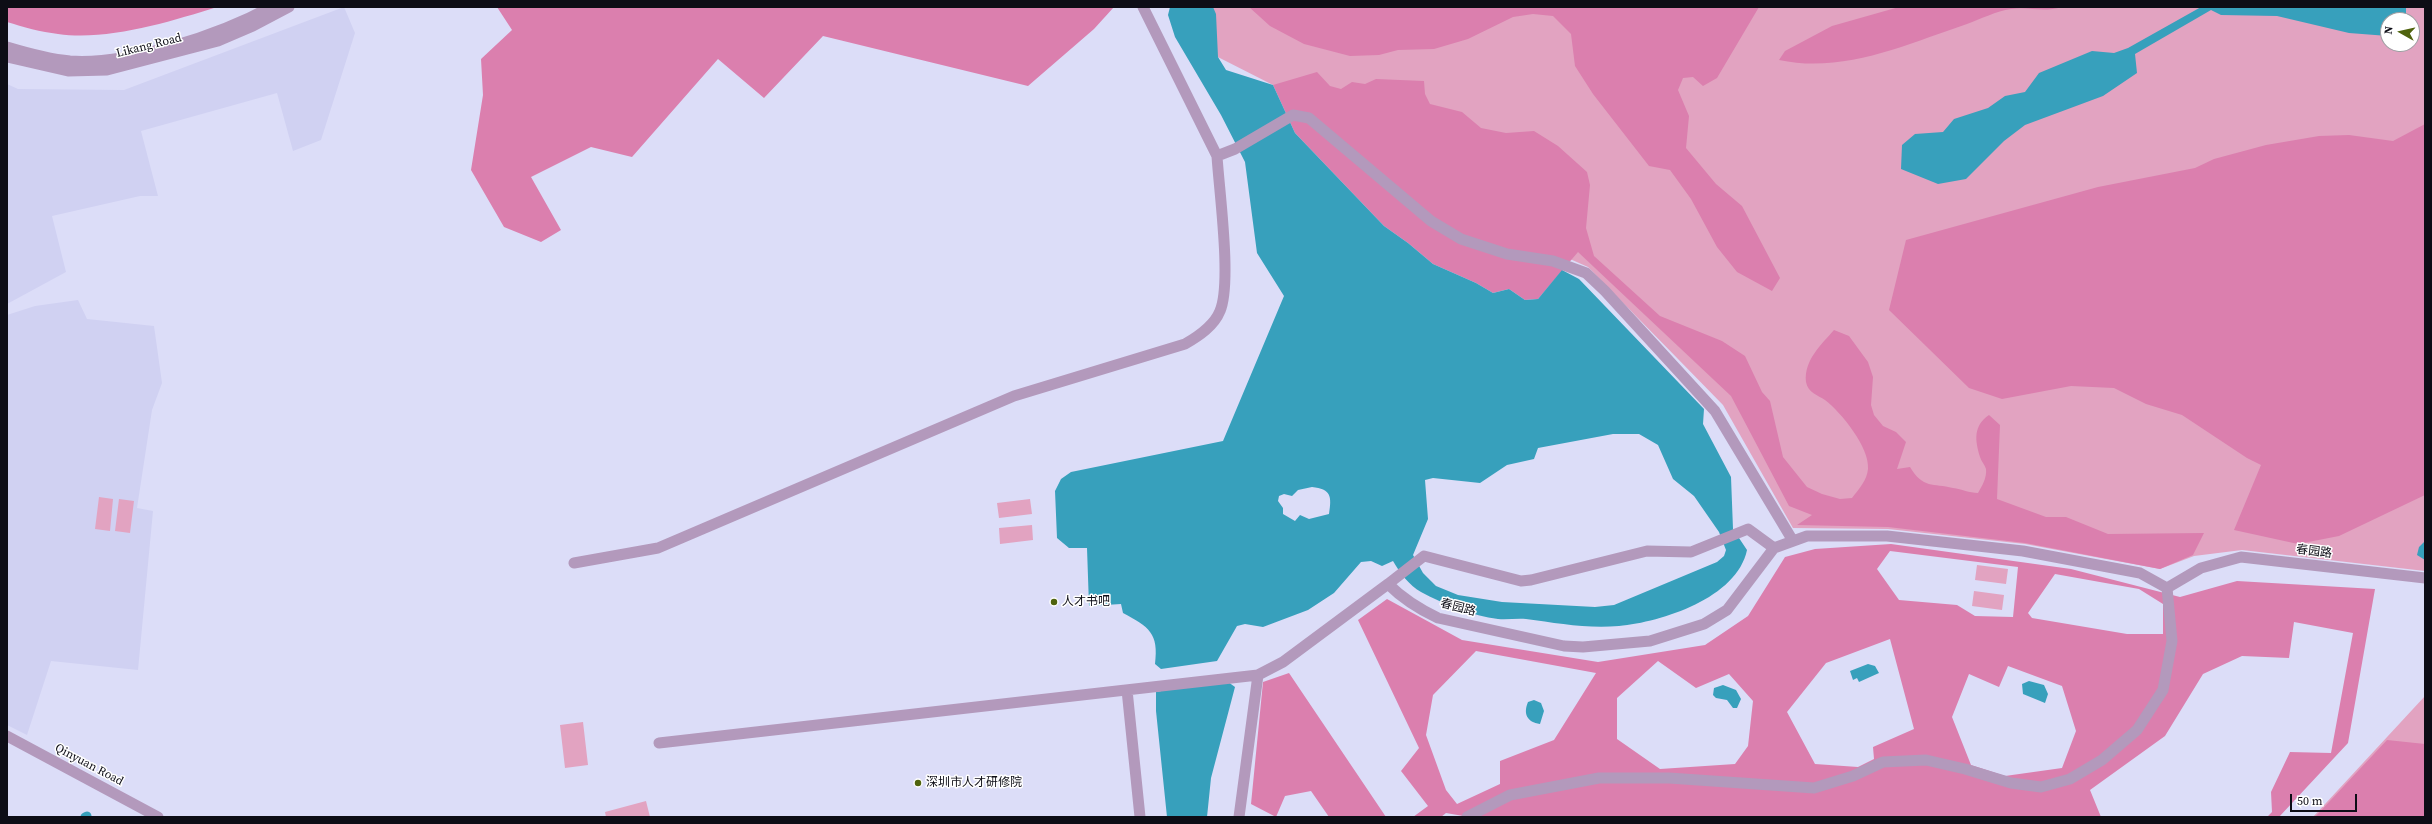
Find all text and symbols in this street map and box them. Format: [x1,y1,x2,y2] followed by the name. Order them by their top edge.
[2380,12,2420,52] north arrow
[2381,25,2397,35] text: N
[115,31,183,61] street label: Likang Road
[2295,543,2333,561] street label: 春园路
[1062,595,1110,609] place label: 人才书吧
[1049,597,1059,607] marker: 人才书吧
[1439,597,1477,619] street label: 春园路
[52,741,126,789] street label: Qinyuan Road
[926,776,1022,790] place label: 深圳市人才研修院
[913,778,923,788] marker: 深圳市人才研修院
[2292,786,2359,812] scale bar
[2297,793,2323,809] text: 50 m

